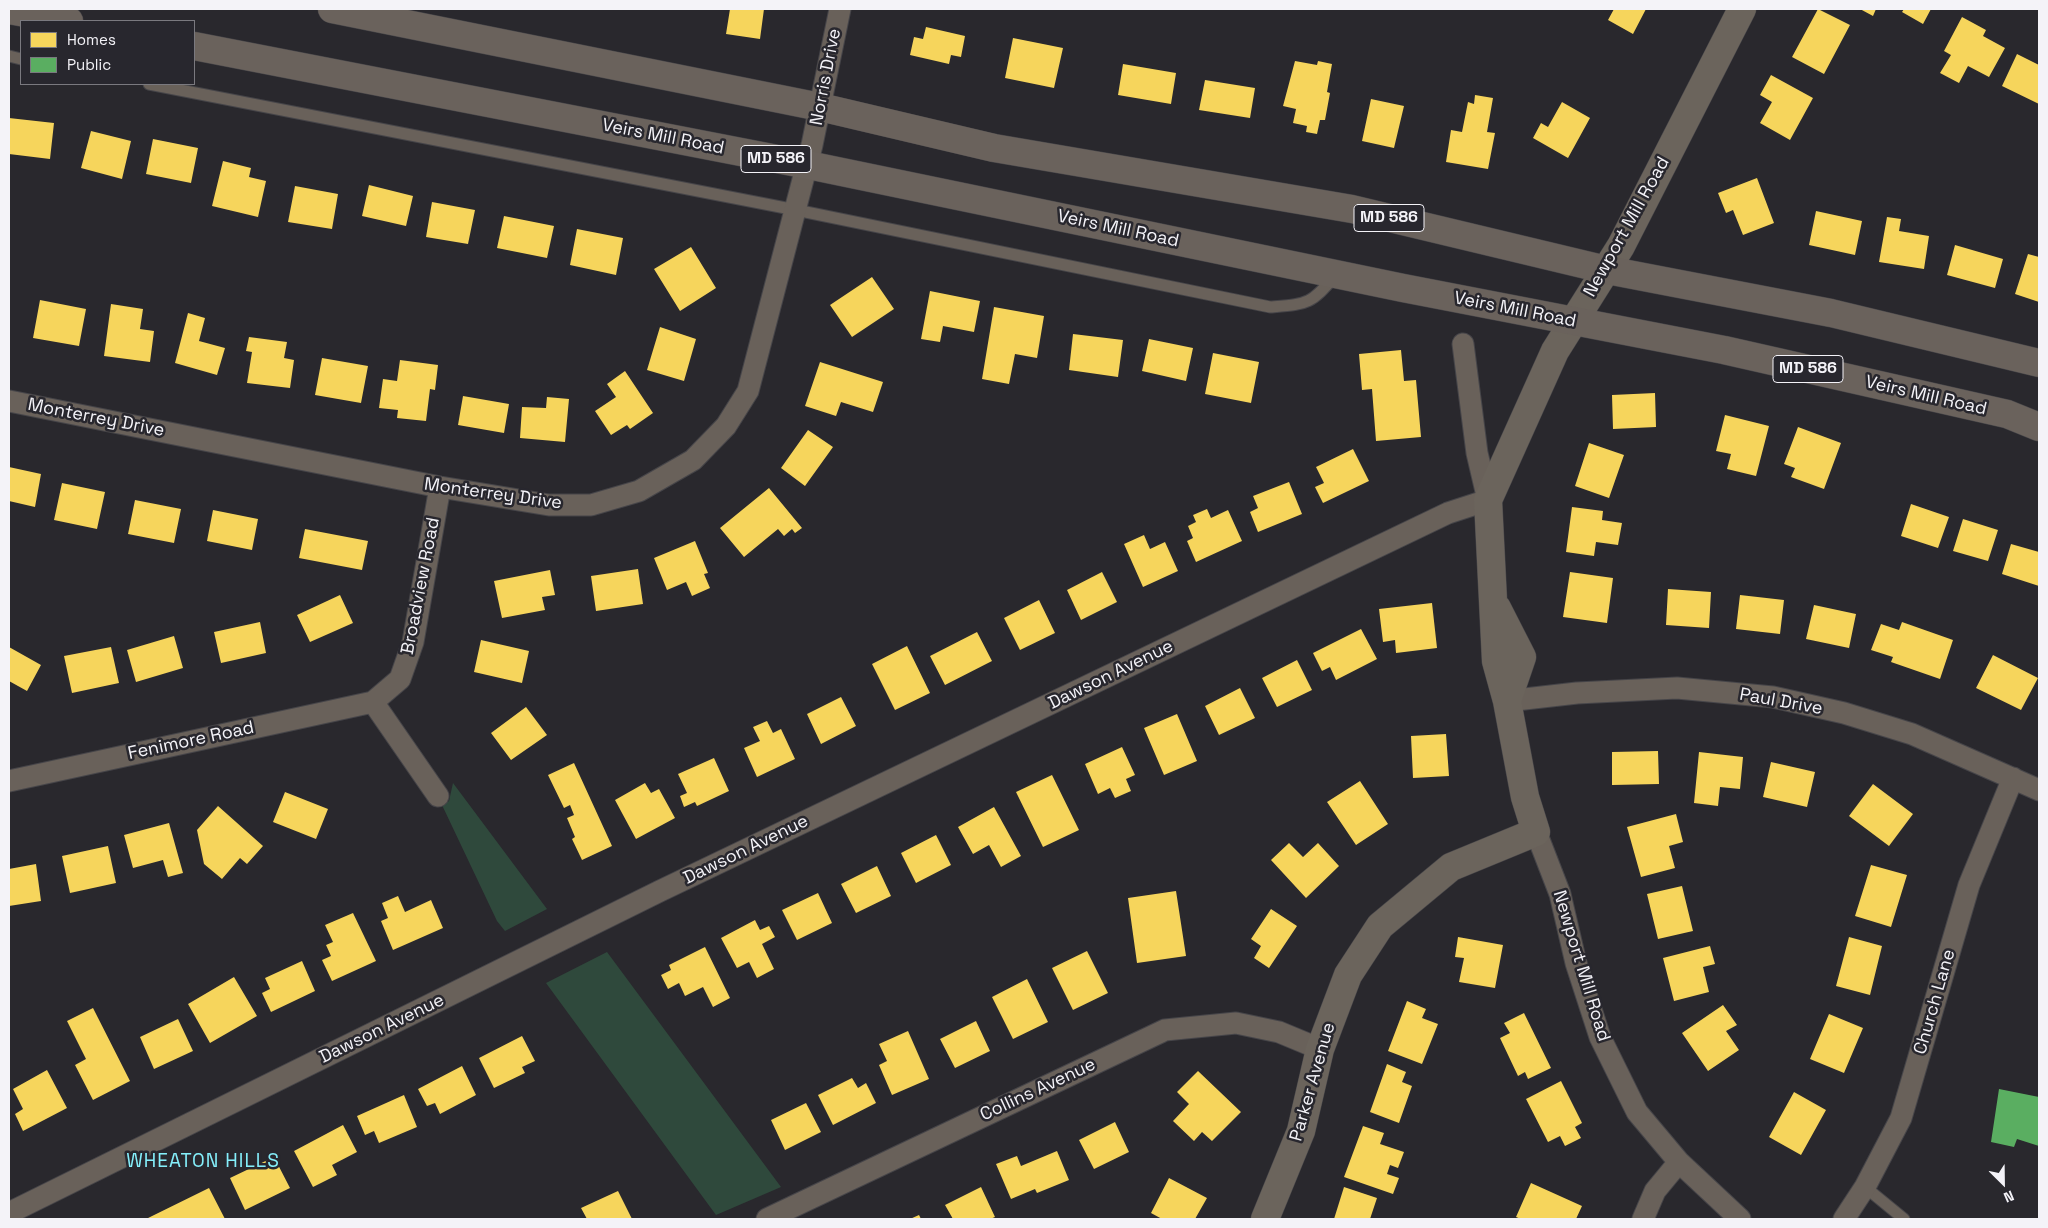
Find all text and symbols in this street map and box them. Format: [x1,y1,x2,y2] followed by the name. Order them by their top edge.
[20,20,195,85] legend
[806,27,846,127] street label: Norris Drive
[67,30,116,49] text: Homes
[67,55,111,74] text: Public
[600,115,726,159] street label: Veirs Mill Road
[741,146,811,172] road number: MD 586
[1580,153,1674,301] street label: Newport Mill Road
[1354,204,1424,232] road number: MD 586
[1055,206,1181,252] street label: Veirs Mill Road
[1452,288,1578,332] street label: Veirs Mill Road
[1773,356,1843,382] road number: MD 586
[1863,372,1989,420] street label: Veirs Mill Road
[26,394,166,442] street label: Monterrey Drive
[423,474,563,514] street label: Monterrey Drive
[397,516,445,656] street label: Broadview Road
[1045,635,1177,715] street label: Dawson Avenue
[1738,684,1824,720] street label: Paul Drive
[126,717,256,765] street label: Fenimore Road
[680,810,812,890] street label: Dawson Avenue
[1548,888,1614,1044] street label: Newport Mill Road
[1910,947,1960,1057] street label: Church Lane
[316,989,448,1069] street label: Dawson Avenue
[1286,1020,1340,1144] street label: Parker Avenue
[977,1054,1099,1126] street label: Collins Avenue
[125,1151,281,1173] district label: WHEATON HILLS
[1978,1158,2028,1208] north arrow
[2001,1187,2017,1207] text: N

